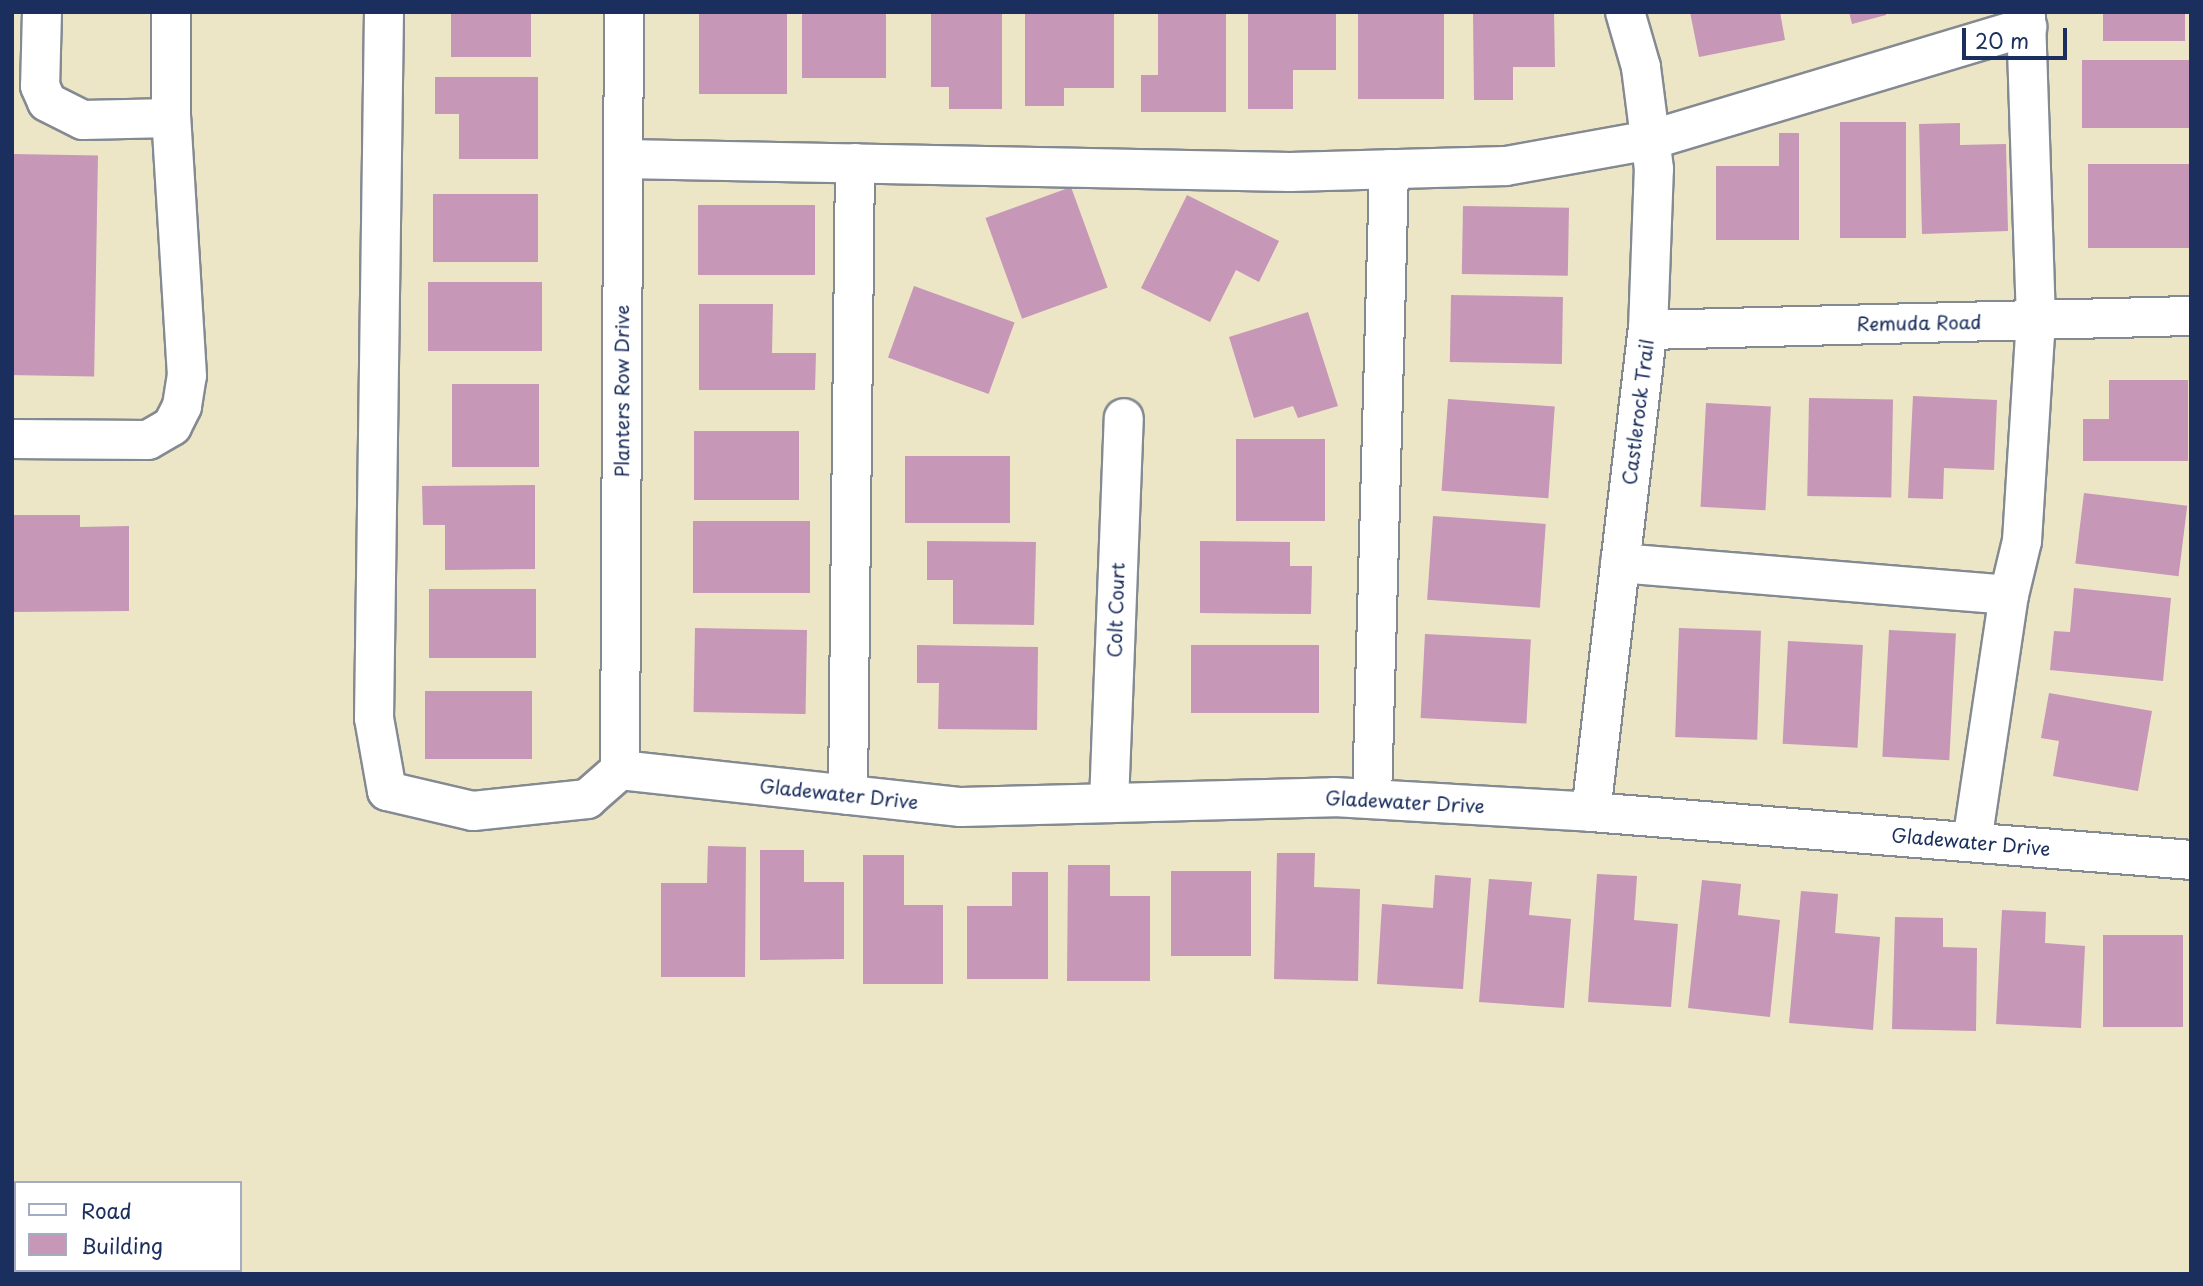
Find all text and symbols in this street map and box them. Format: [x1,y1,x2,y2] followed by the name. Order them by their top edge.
[1965,14,2070,58] scale bar
[1975,24,2029,56] text: 20 m
[611,304,633,478] street label: Planters Row Drive
[1856,311,1982,335] street label: Remuda Road
[1618,338,1658,486] street label: Castlerock Trail
[1103,562,1129,658] street label: Colt Court
[758,774,920,814] street label: Gladewater Drive
[1324,786,1486,818] street label: Gladewater Drive
[1890,824,2052,860] street label: Gladewater Drive
[14,1181,242,1272] legend
[81,1194,132,1226] text: Road
[81,1229,163,1261] text: Building

